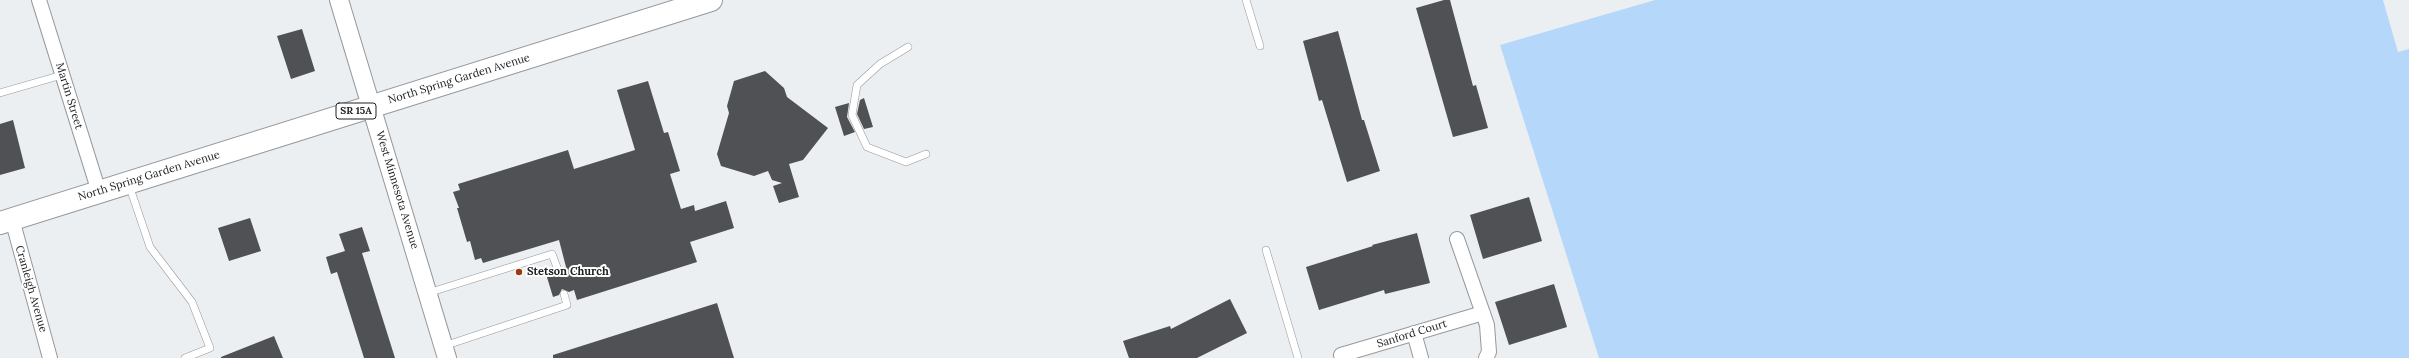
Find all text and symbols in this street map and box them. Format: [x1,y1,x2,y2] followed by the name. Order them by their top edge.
[386,51,532,107] street label: North Spring Garden Avenue
[53,61,85,131] street label: Martin Street
[336,103,376,119] road number: SR 15A
[373,129,421,251] street label: West Minnesota Avenue
[76,148,222,204] street label: North Spring Garden Avenue
[12,244,50,334] street label: Cranleigh Avenue
[527,265,609,279] place label: Stetson Church
[514,267,524,277] marker: Stetson Church
[1375,317,1449,351] street label: Sanford Court

